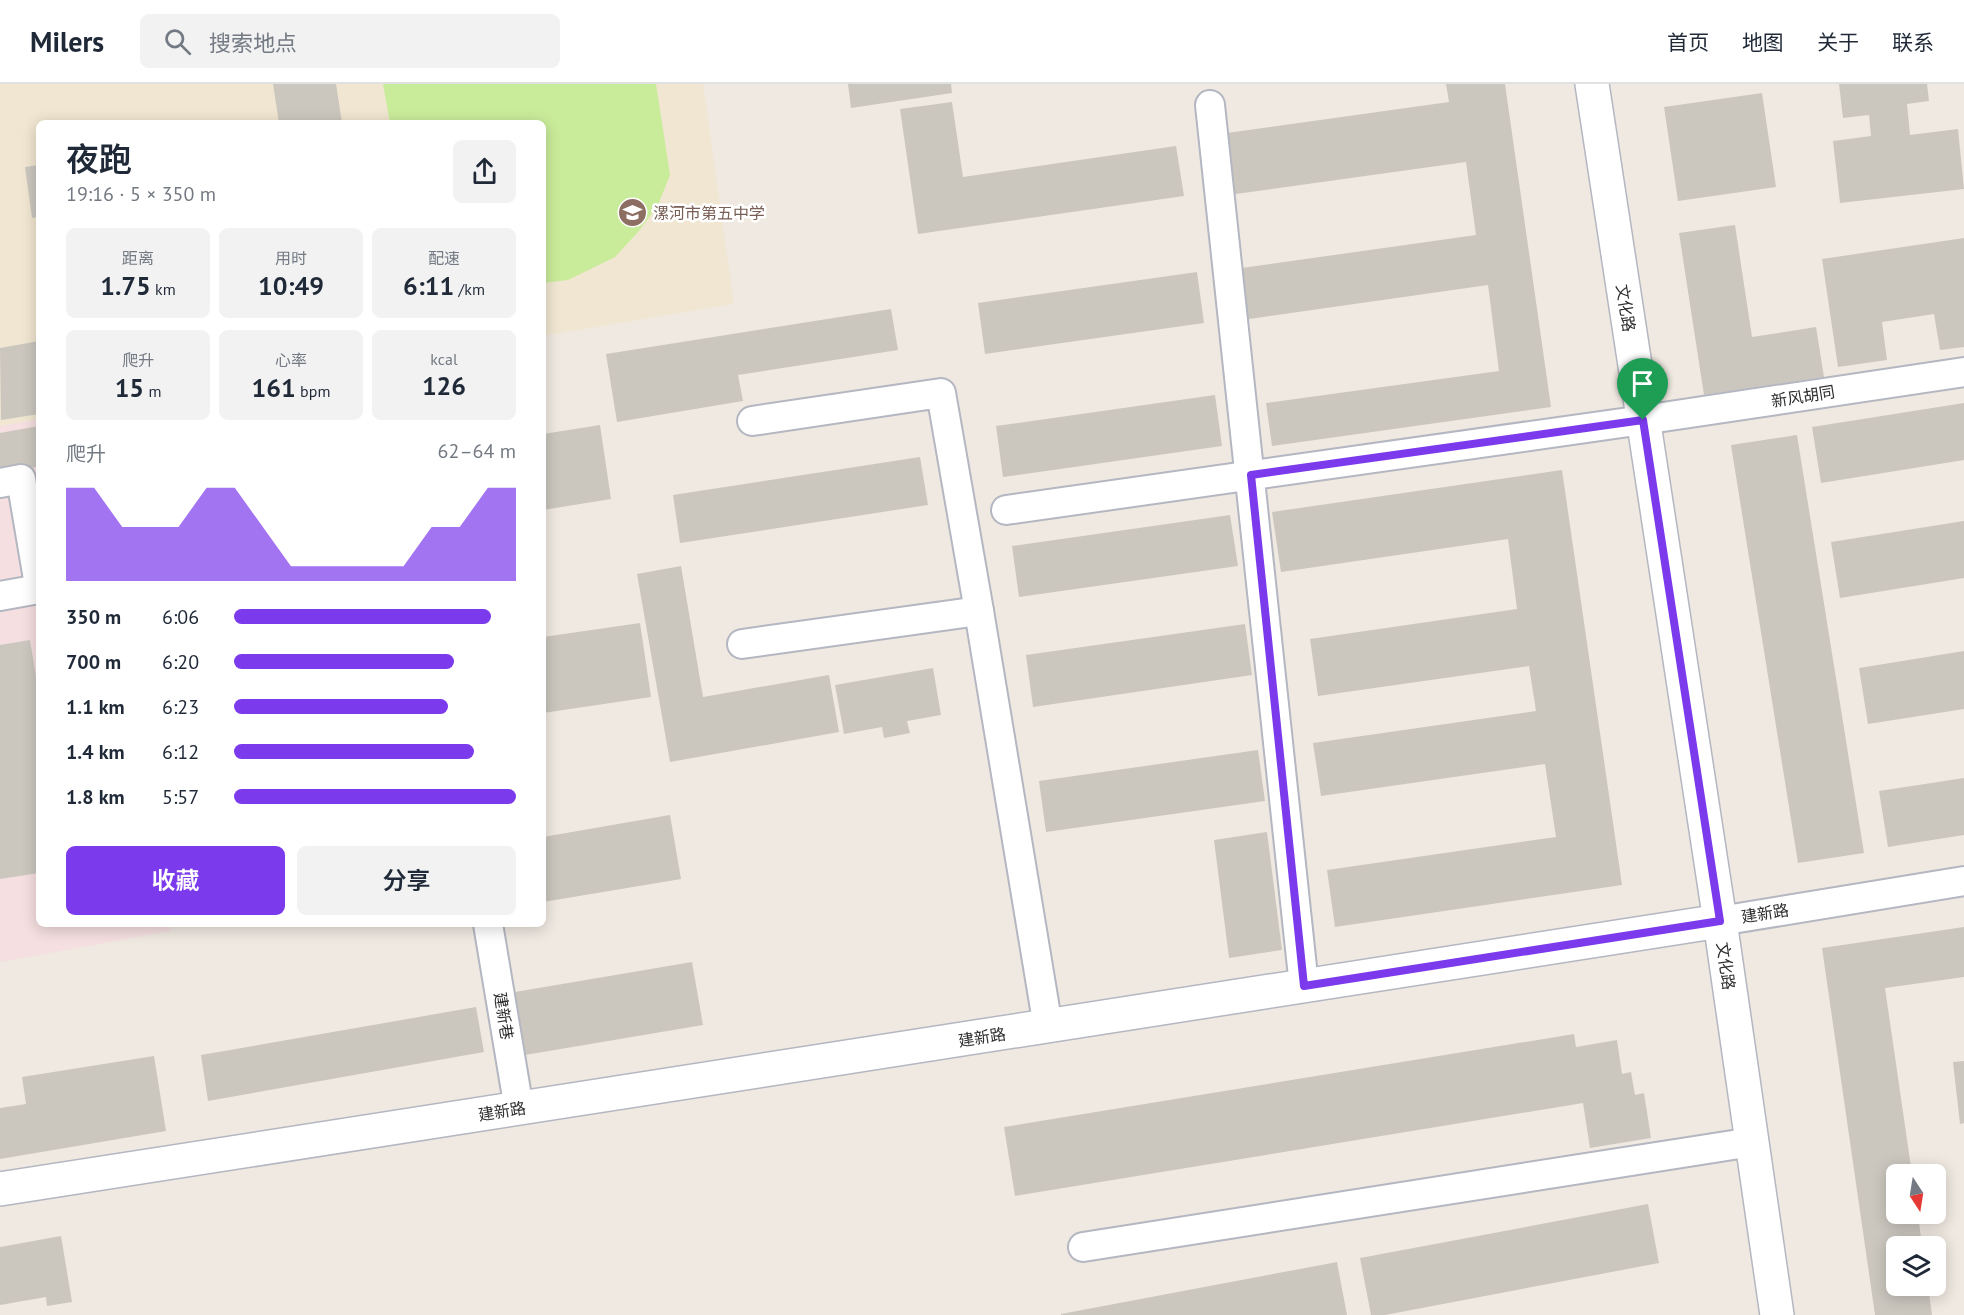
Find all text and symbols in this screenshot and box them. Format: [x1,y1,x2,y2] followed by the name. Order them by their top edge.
[140,14,560,68] search box
[30,23,104,60] text: Milers
[161,25,194,58] icon: search
[209,29,297,57] text: 搜索地点
[1667,29,1709,56] text: 首页
[1742,29,1784,56] text: 地图
[1817,29,1859,56] text: 关于
[1892,29,1934,56] text: 联系
[66,137,132,180] text: 夜跑
[453,140,516,203] button: share
[66,181,216,207] text: 19:16 · 5 × 350 m
[616,197,648,229] school or university icon: 漯河市第五中学
[653,203,765,223] place label: 漯河市第五中学
[122,248,154,268] text: 距离
[275,248,307,268] text: 用时
[428,248,460,268] text: 配速
[100,269,151,302] text: 1.75
[258,269,324,302] text: 10:49
[403,269,454,302] text: 6:11
[151,279,176,299] text: km
[454,279,485,299] text: /km
[1612,283,1640,333] street label: 文化路
[430,349,458,369] text: kcal
[122,350,154,370] text: 爬升
[275,350,307,370] text: 心率
[1617,358,1668,420] pin
[1626,367,1659,400] icon: arrive
[422,369,466,402] text: 126
[115,371,144,404] text: 15
[252,371,296,404] text: 161
[144,381,161,401] text: m
[296,381,330,401] text: bpm
[1770,381,1836,411] street label: 新风胡同
[438,438,516,464] text: 62–64 m
[66,441,106,467] text: 爬升
[66,604,121,630] text: 350 m
[162,604,199,630] text: 6:06
[66,649,121,675] text: 700 m
[162,649,199,675] text: 6:20
[66,694,125,720] text: 1.1 km
[162,694,199,720] text: 6:23
[66,739,125,765] text: 1.4 km
[162,739,199,765] text: 6:12
[66,784,125,810] text: 1.8 km
[162,784,199,810] text: 5:57
[66,846,285,915] button: 收藏
[297,846,516,915] button: 分享
[1740,899,1790,927] street label: 建新路
[1713,941,1739,991] street label: 文化路
[490,991,518,1041] street label: 建新巷
[957,1023,1007,1051] street label: 建新路
[477,1097,527,1125] street label: 建新路
[1886,1164,1946,1224] north arrow
[1886,1164,1946,1296] map controls
[1886,1236,1946,1296] button: layers

